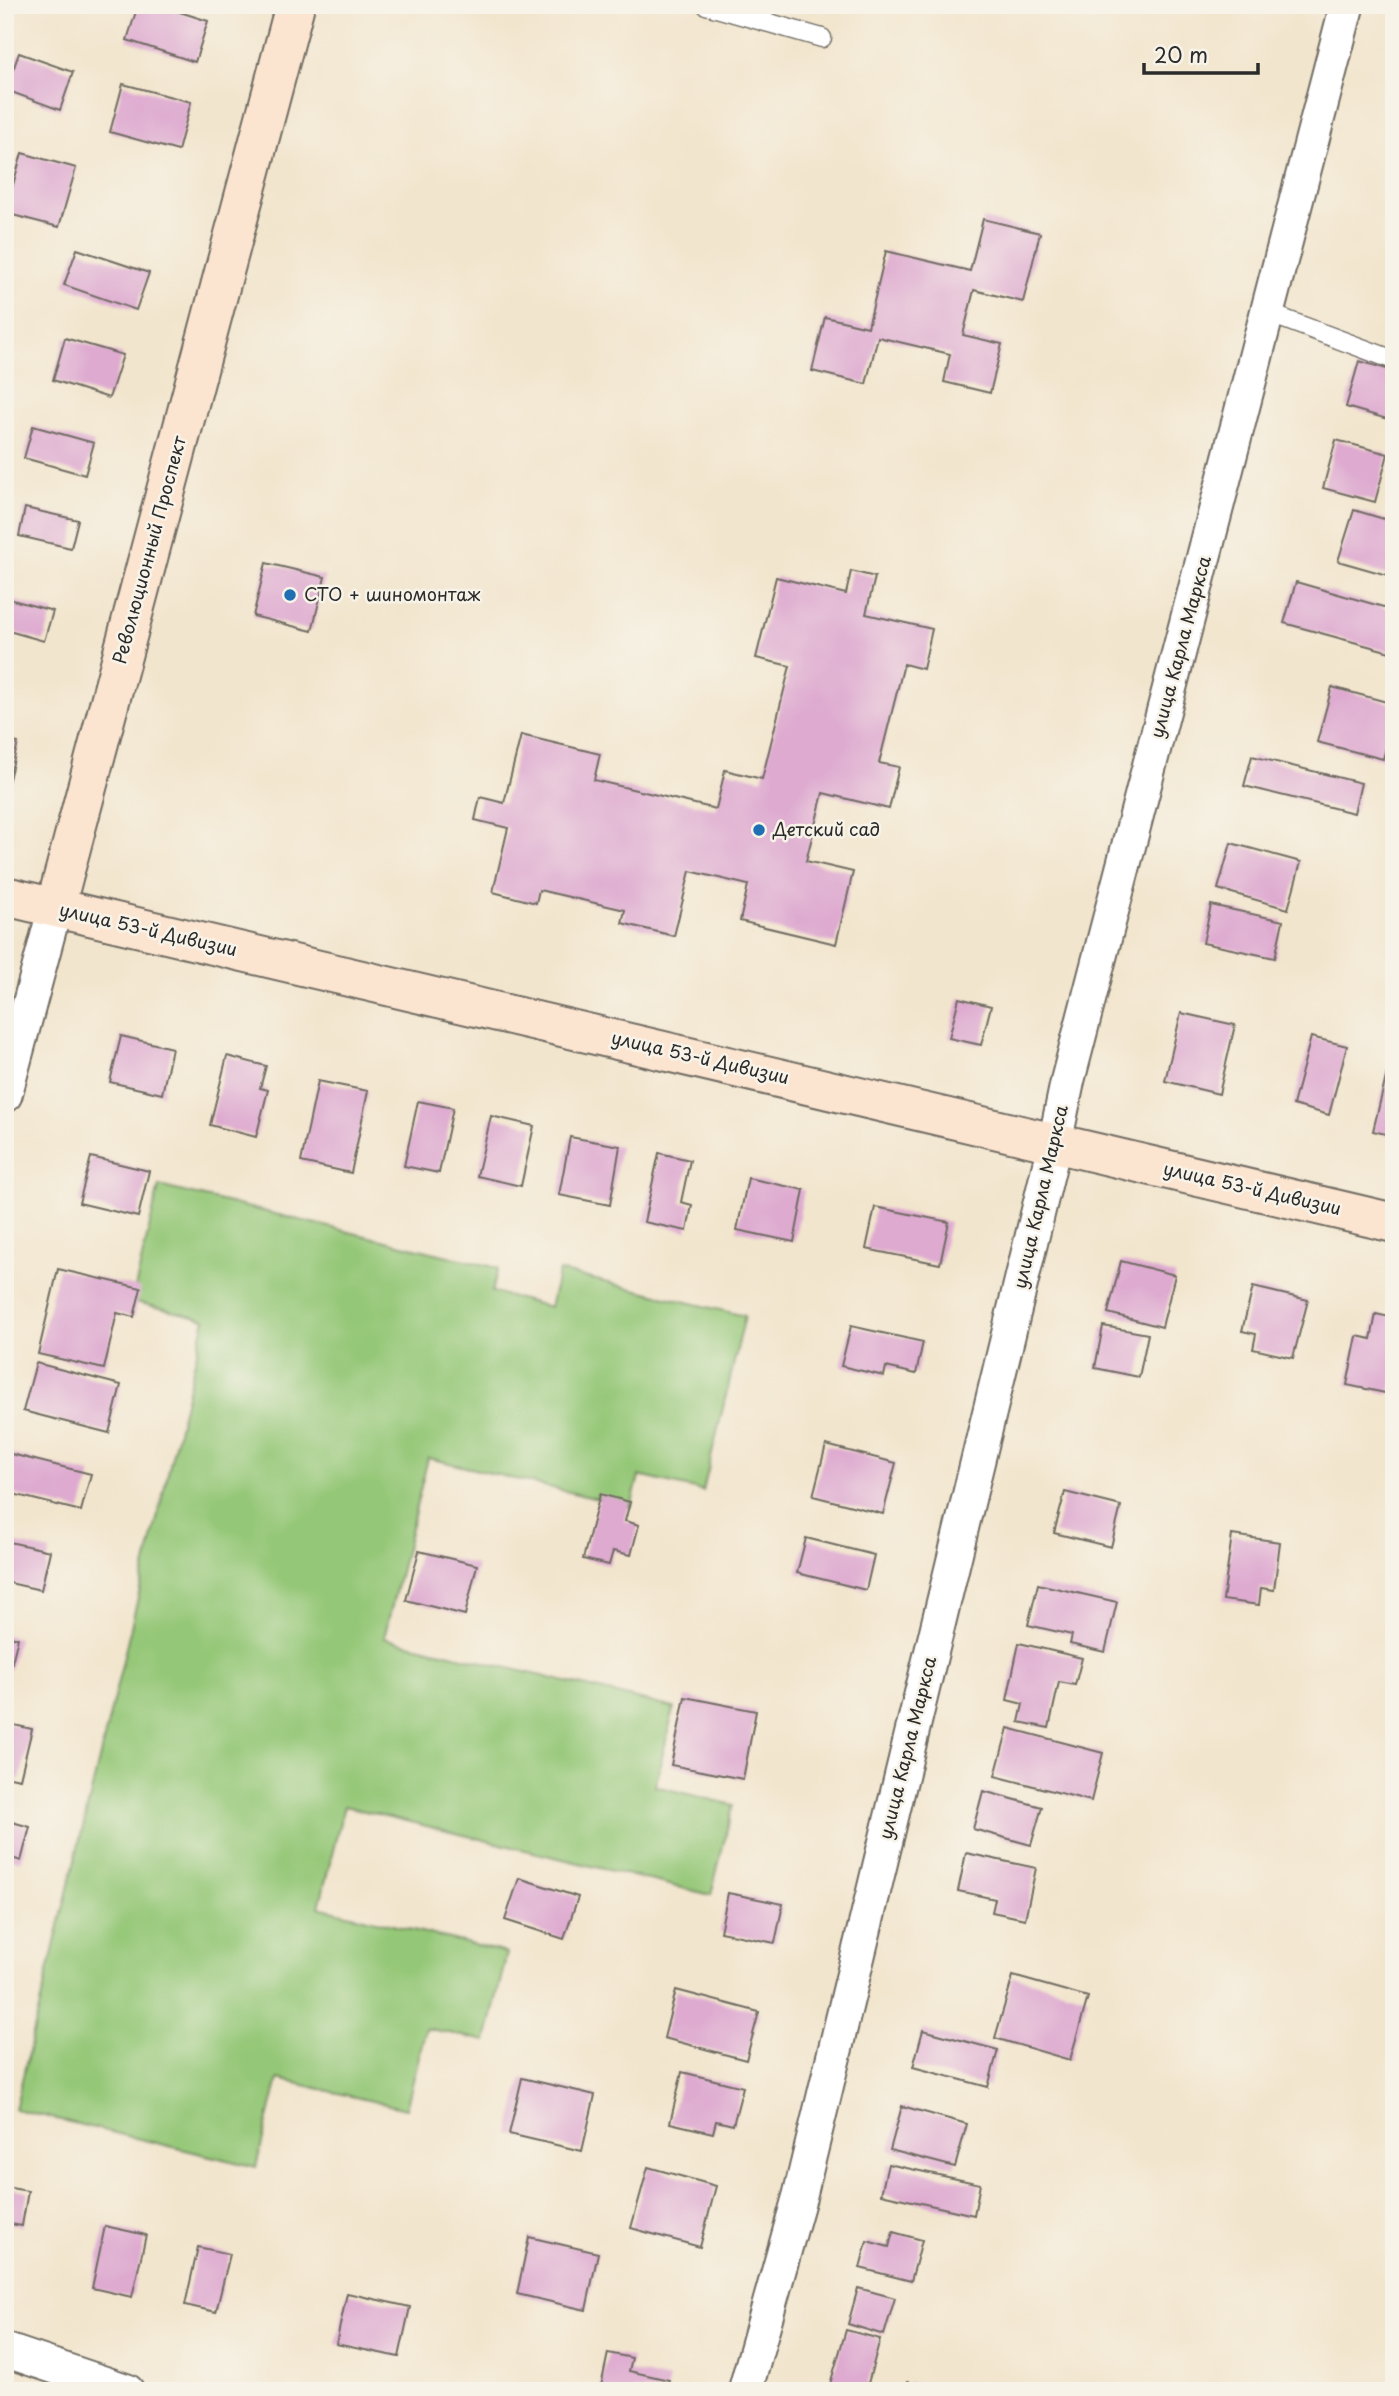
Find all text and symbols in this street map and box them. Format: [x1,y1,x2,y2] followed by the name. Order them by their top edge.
[1144,32,1257,76] scale bar
[1154,38,1208,70] text: 20 m
[105,432,192,667] street label: Революционный Проспект
[1142,552,1217,741] street label: улица Карла Маркса
[304,580,481,607] place label: СТО + шиномонтаж
[282,587,298,603] marker: СТО + шиномонтаж
[772,815,880,842] place label: Детский сад
[751,822,767,838] marker: Детский сад
[57,895,240,962] street label: улица 53-й Дивизии
[609,1023,792,1090] street label: улица 53-й Дивизии
[1005,1101,1074,1291] street label: улица Карла Маркса
[1161,1154,1344,1221] street label: улица 53-й Дивизии
[871,1653,943,1842] street label: улица Карла Маркса

